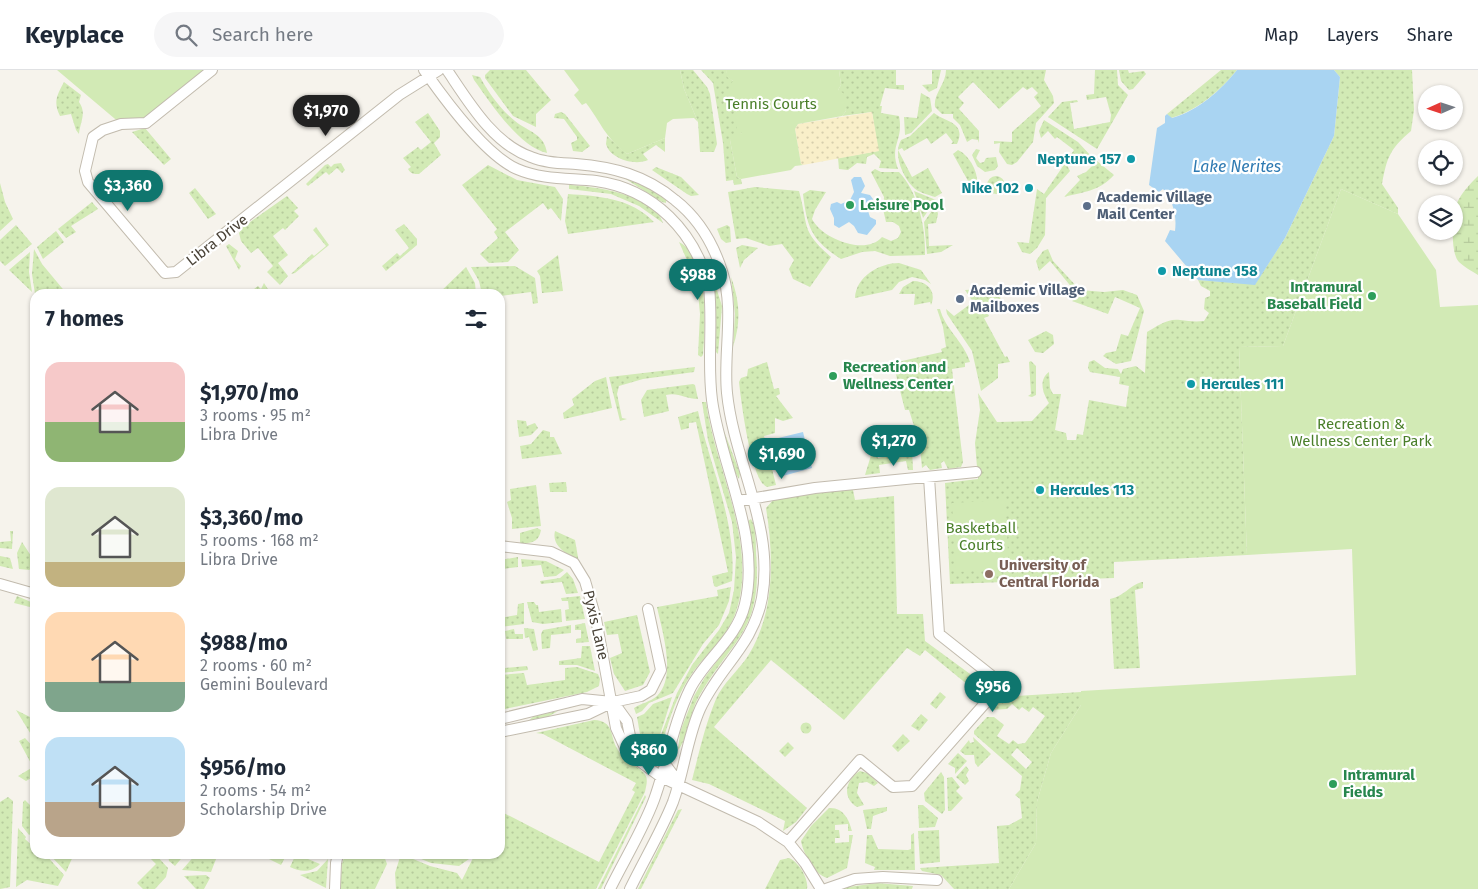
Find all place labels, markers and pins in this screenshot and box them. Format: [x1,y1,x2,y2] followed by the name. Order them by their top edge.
[285,94,367,137] pin: $1,970
[1037,150,1121,168] place label: Neptune 157
[1125,153,1137,165] marker: Neptune 157
[87,170,169,212] pin: $3,360
[962,179,1019,197] place label: Nike 102
[1023,182,1035,194] marker: Nike 102
[1096,188,1212,223] place label: Academic Village Mail Center
[860,196,944,214] place label: Leisure Pool
[844,199,856,211] marker: Leisure Pool
[1081,200,1093,212] marker: Academic Village Mail Center
[668,258,728,301] pin: $988
[1172,262,1258,280] place label: Neptune 158
[1156,265,1168,277] marker: Neptune 158
[1267,278,1363,313] place label: Intramural Baseball Field
[969,281,1085,316] place label: Academic Village Mailboxes
[1366,290,1378,302] marker: Intramural Baseball Field
[954,293,966,305] marker: Academic Village Mailboxes
[843,358,954,393] place label: Recreation and Wellness Center
[827,370,839,382] marker: Recreation and Wellness Center
[1201,375,1284,393] place label: Hercules 111
[1185,378,1197,390] marker: Hercules 111
[853,424,935,467] pin: $1,270
[741,438,823,480] pin: $1,690
[1050,481,1135,499] place label: Hercules 113
[1034,484,1046,496] marker: Hercules 113
[999,556,1099,591] place label: University of Central Florida
[983,568,995,580] marker: University of Central Florida
[963,670,1023,713] pin: $956
[619,734,679,776] pin: $860
[1343,766,1415,801] place label: Intramural Fields
[1327,778,1339,790] marker: Intramural Fields

